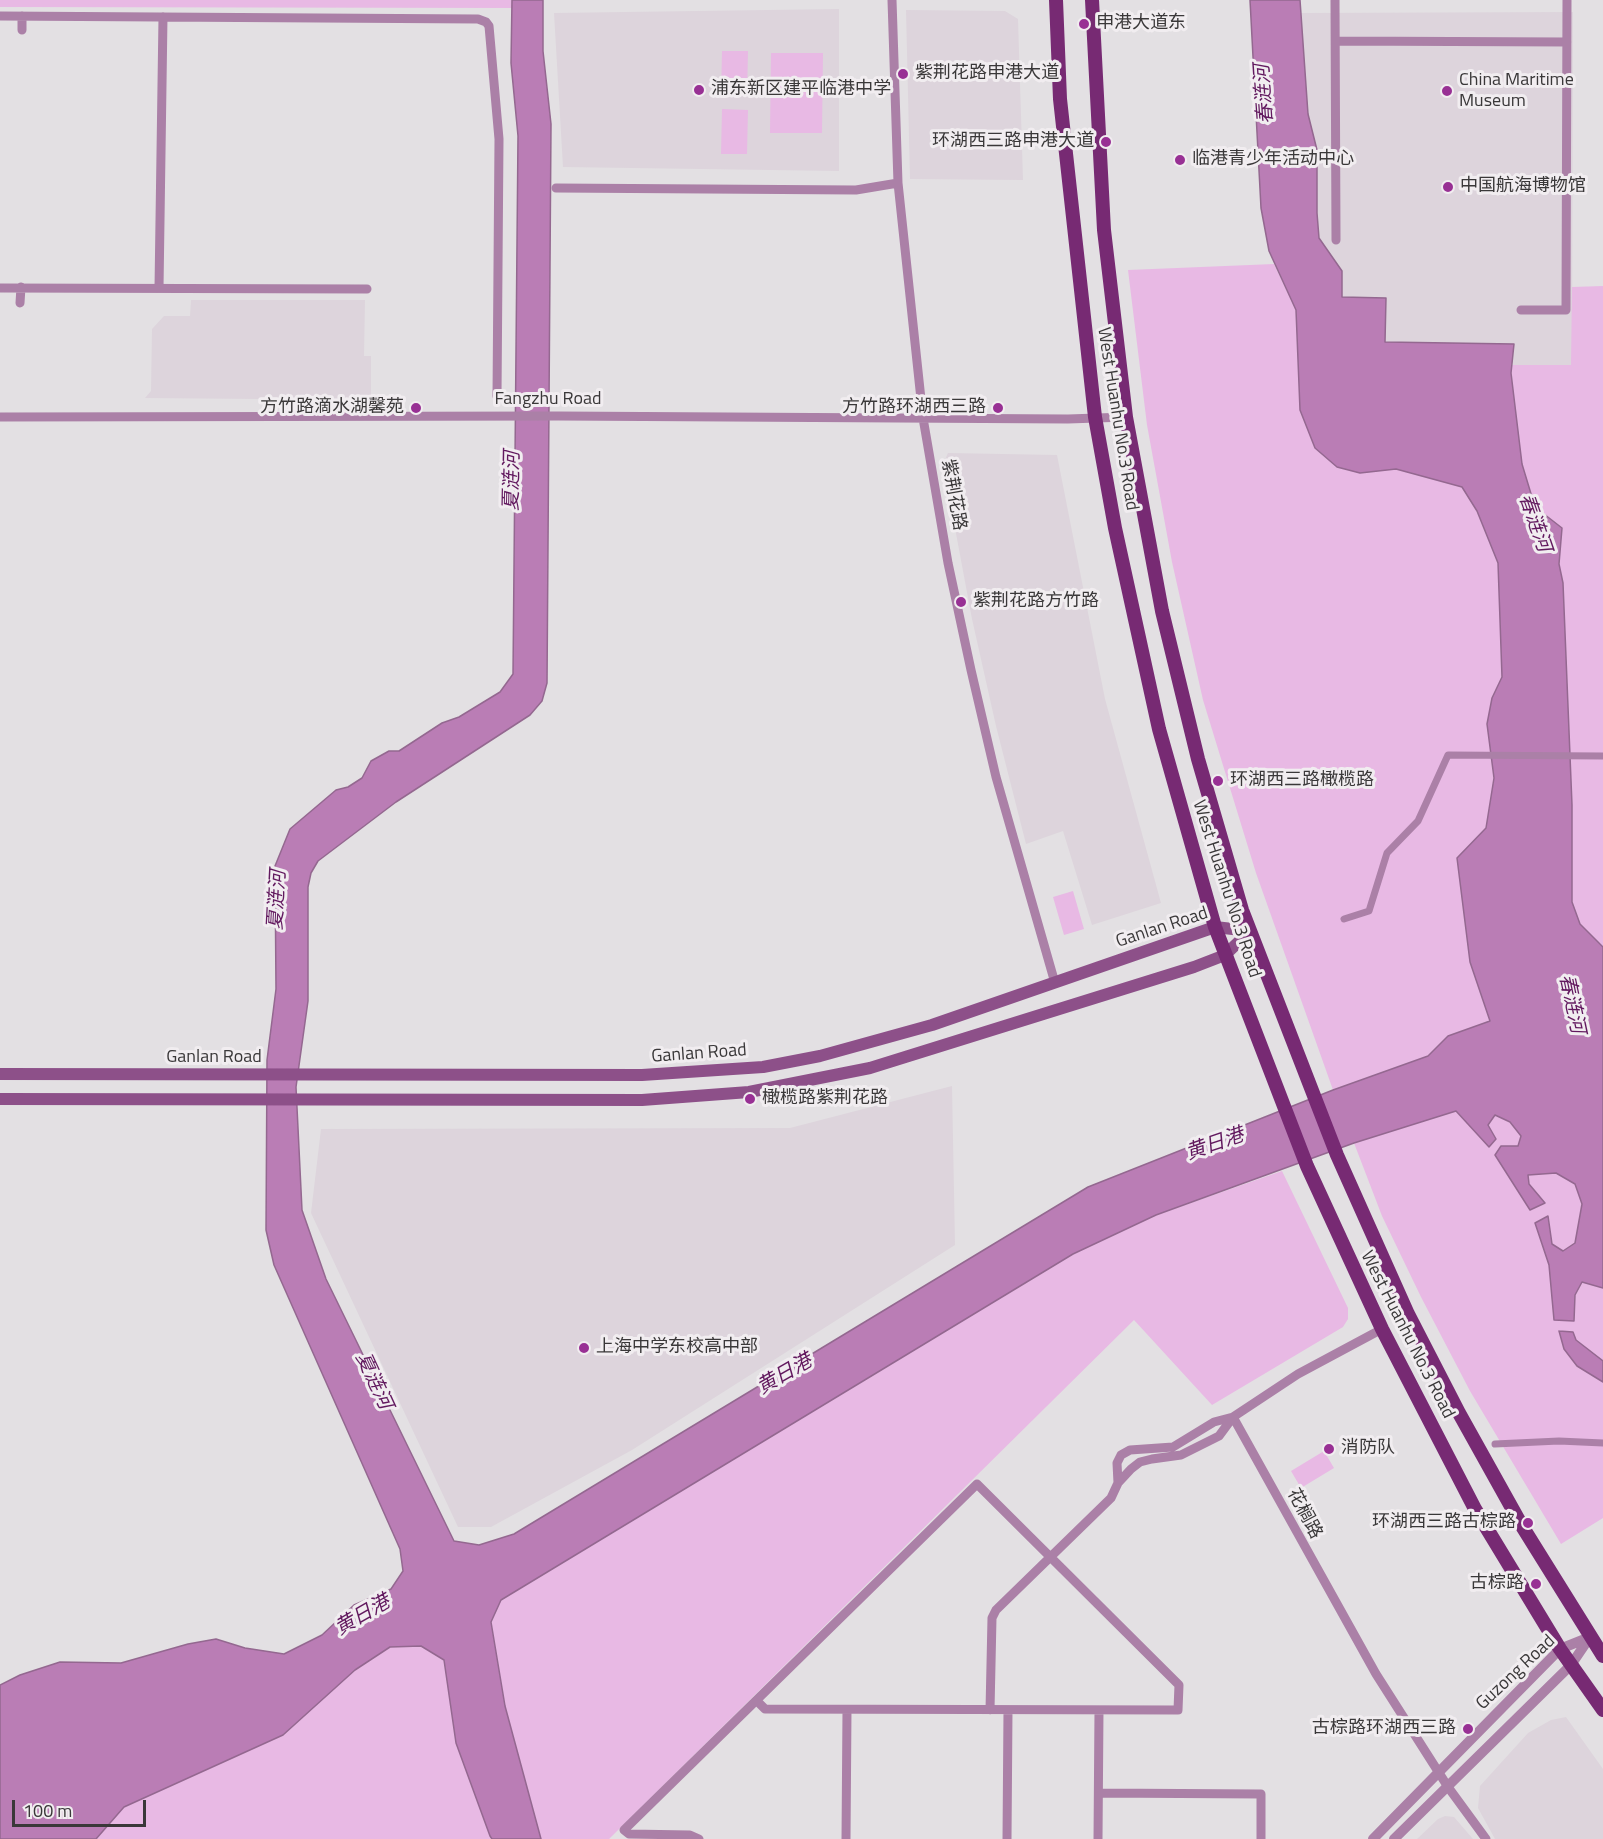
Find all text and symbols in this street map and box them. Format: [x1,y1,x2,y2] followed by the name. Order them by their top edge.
[1096,13,1186,35] place label: 申港大道东
[1077,17,1091,31] marker: 申港大道东
[915,63,1059,85] place label: 紫荆花路申港大道
[1251,63,1279,125] water label: 春涟河
[896,67,910,81] marker: 紫荆花路申港大道
[1459,70,1574,112] place label: China Maritime Museum
[711,79,891,101] place label: 浦东新区建平临港中学
[692,83,706,97] marker: 浦东新区建平临港中学
[1440,84,1454,98] marker: China Maritime Museum
[932,131,1094,153] place label: 环湖西三路申港大道
[1099,135,1113,149] marker: 环湖西三路申港大道
[1192,149,1354,171] place label: 临港青少年活动中心
[1173,153,1187,167] marker: 临港青少年活动中心
[1460,176,1586,198] place label: 中国航海博物馆
[1441,180,1455,194] marker: 中国航海博物馆
[1092,326,1142,512] street label: West Huanhu No.3 Road
[494,389,602,411] street label: Fangzhu Road
[260,397,404,419] place label: 方竹路滴水湖馨苑
[842,397,986,419] place label: 方竹路环湖西三路
[409,401,423,415] marker: 方竹路滴水湖馨苑
[991,401,1005,415] marker: 方竹路环湖西三路
[500,451,526,511] water label: 夏涟河
[936,458,970,532] street label: 紫荆花路
[1513,491,1555,555] water label: 春涟河
[973,591,1099,613] place label: 紫荆花路方竹路
[954,595,968,609] marker: 紫荆花路方竹路
[1230,770,1374,792] place label: 环湖西三路橄榄路
[1211,774,1225,788] marker: 环湖西三路橄榄路
[1187,798,1265,980] street label: West Huanhu No.3 Road
[264,869,292,931] water label: 夏涟河
[1113,903,1211,953] street label: Ganlan Road
[1553,972,1589,1036] water label: 春涟河
[651,1040,747,1068] street label: Ganlan Road
[166,1047,262,1069] street label: Ganlan Road
[762,1088,888,1110] place label: 橄榄路紫荆花路
[743,1092,757,1106] marker: 橄榄路紫荆花路
[1183,1124,1247,1166] water label: 黄日港
[1355,1248,1459,1422] street label: West Huanhu No.3 Road
[596,1337,758,1359] place label: 上海中学东校高中部
[577,1341,591,1355] marker: 上海中学东校高中部
[349,1349,397,1413] water label: 夏涟河
[753,1350,817,1400] water label: 黄日港
[1341,1438,1395,1460] place label: 消防队
[1322,1442,1336,1456] marker: 消防队
[1282,1485,1326,1543] street label: 花榈路
[1372,1512,1516,1534] place label: 环湖西三路古棕路
[1521,1516,1535,1530] marker: 环湖西三路古棕路
[1470,1573,1524,1595] place label: 古棕路
[1529,1577,1543,1591] marker: 古棕路
[331,1591,395,1641] water label: 黄日港
[1472,1631,1560,1715] street label: Guzong Road
[1312,1718,1456,1740] place label: 古棕路环湖西三路
[1461,1722,1475,1736] marker: 古棕路环湖西三路
[15,1788,148,1826] scale bar
[23,1797,72,1824] text: 100 m

